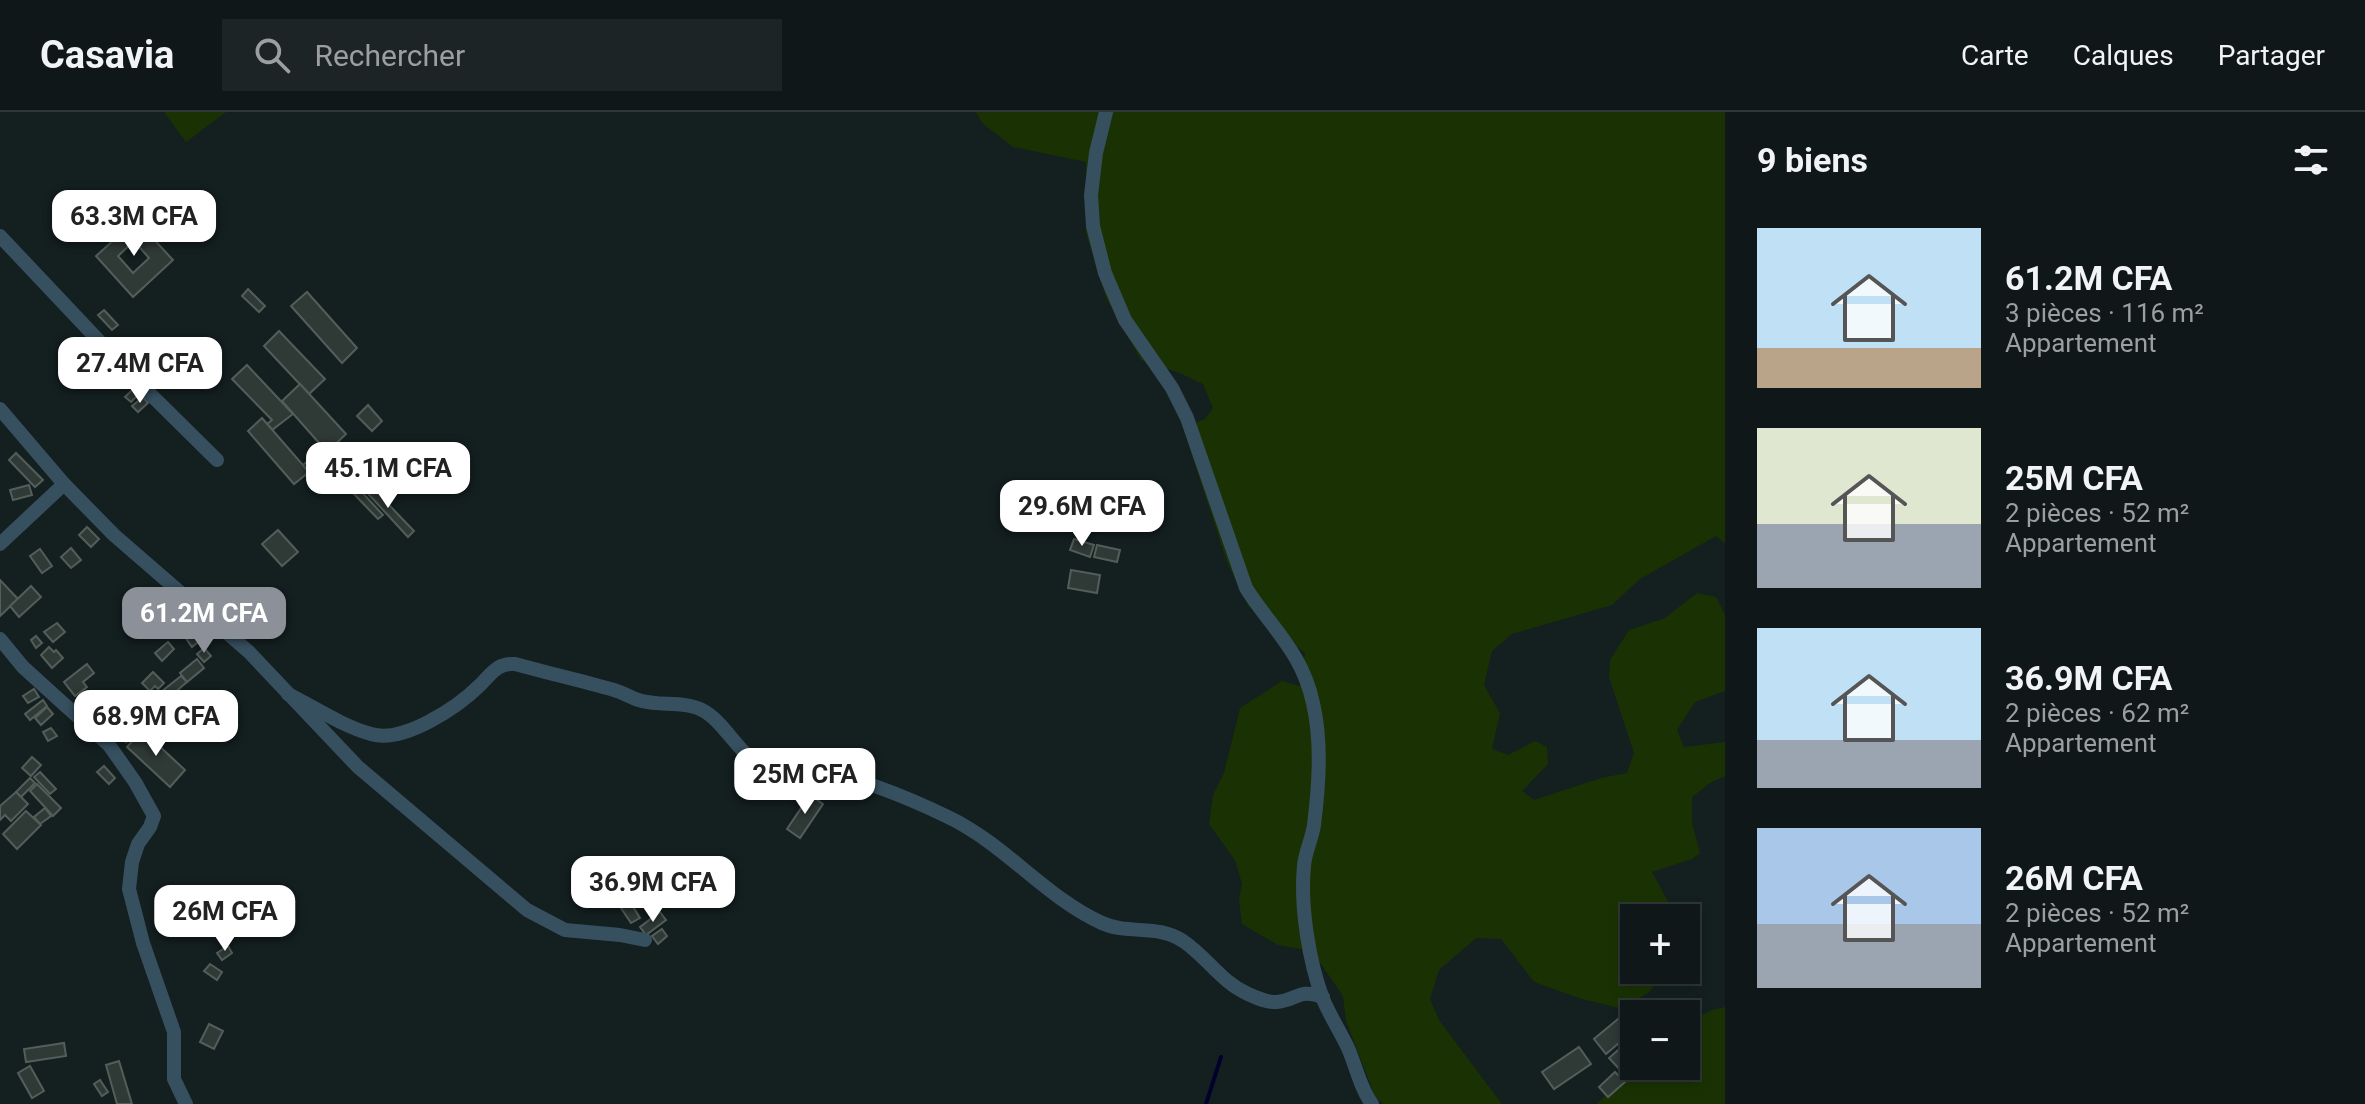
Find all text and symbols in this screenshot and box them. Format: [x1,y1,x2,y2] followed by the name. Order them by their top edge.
[222,19,782,91] search box
[40,33,174,77] text: Casavia
[250,33,294,77] icon: search
[314,38,465,73] text: Rechercher
[1961,39,2029,72] text: Carte
[2073,39,2174,72] text: Calques
[2218,39,2325,72] text: Partager
[2289,138,2333,182] icon: filters
[1757,140,1868,180] text: 9 biens
[42,190,226,258] pin: 63.3M CFA
[70,201,198,231] text: 63.3M CFA
[2005,258,2172,298] text: 61.2M CFA
[1821,260,1917,356] icon: home
[2005,298,2204,328] text: 3 pièces · 116 m²
[2005,328,2157,358] text: Appartement
[48,337,232,405] pin: 27.4M CFA
[76,348,204,378] text: 27.4M CFA
[296,442,480,510] pin: 45.1M CFA
[324,453,452,483] text: 45.1M CFA
[2005,458,2143,498] text: 25M CFA
[1821,460,1917,556] icon: home
[990,480,1174,548] pin: 29.6M CFA
[1018,491,1146,521] text: 29.6M CFA
[2005,498,2189,528] text: 2 pièces · 52 m²
[2005,528,2157,558] text: Appartement
[112,587,296,655] pin: 61.2M CFA
[140,598,268,628] text: 61.2M CFA
[2005,658,2172,698] text: 36.9M CFA
[1821,660,1917,756] icon: home
[64,690,248,758] pin: 68.9M CFA
[2005,698,2189,728] text: 2 pièces · 62 m²
[92,701,220,731] text: 68.9M CFA
[2005,728,2157,758] text: Appartement
[731,748,879,816] pin: 25M CFA
[752,759,858,789] text: 25M CFA
[561,856,745,924] pin: 36.9M CFA
[2005,858,2143,898] text: 26M CFA
[1821,860,1917,956] icon: home
[589,867,717,897] text: 36.9M CFA
[151,885,299,953] pin: 26M CFA
[172,896,278,926] text: 26M CFA
[2005,898,2189,928] text: 2 pièces · 52 m²
[1620,904,1700,1080] map controls
[1620,904,1700,984] button: +
[2005,928,2157,958] text: Appartement
[1620,1000,1700,1080] button: −

